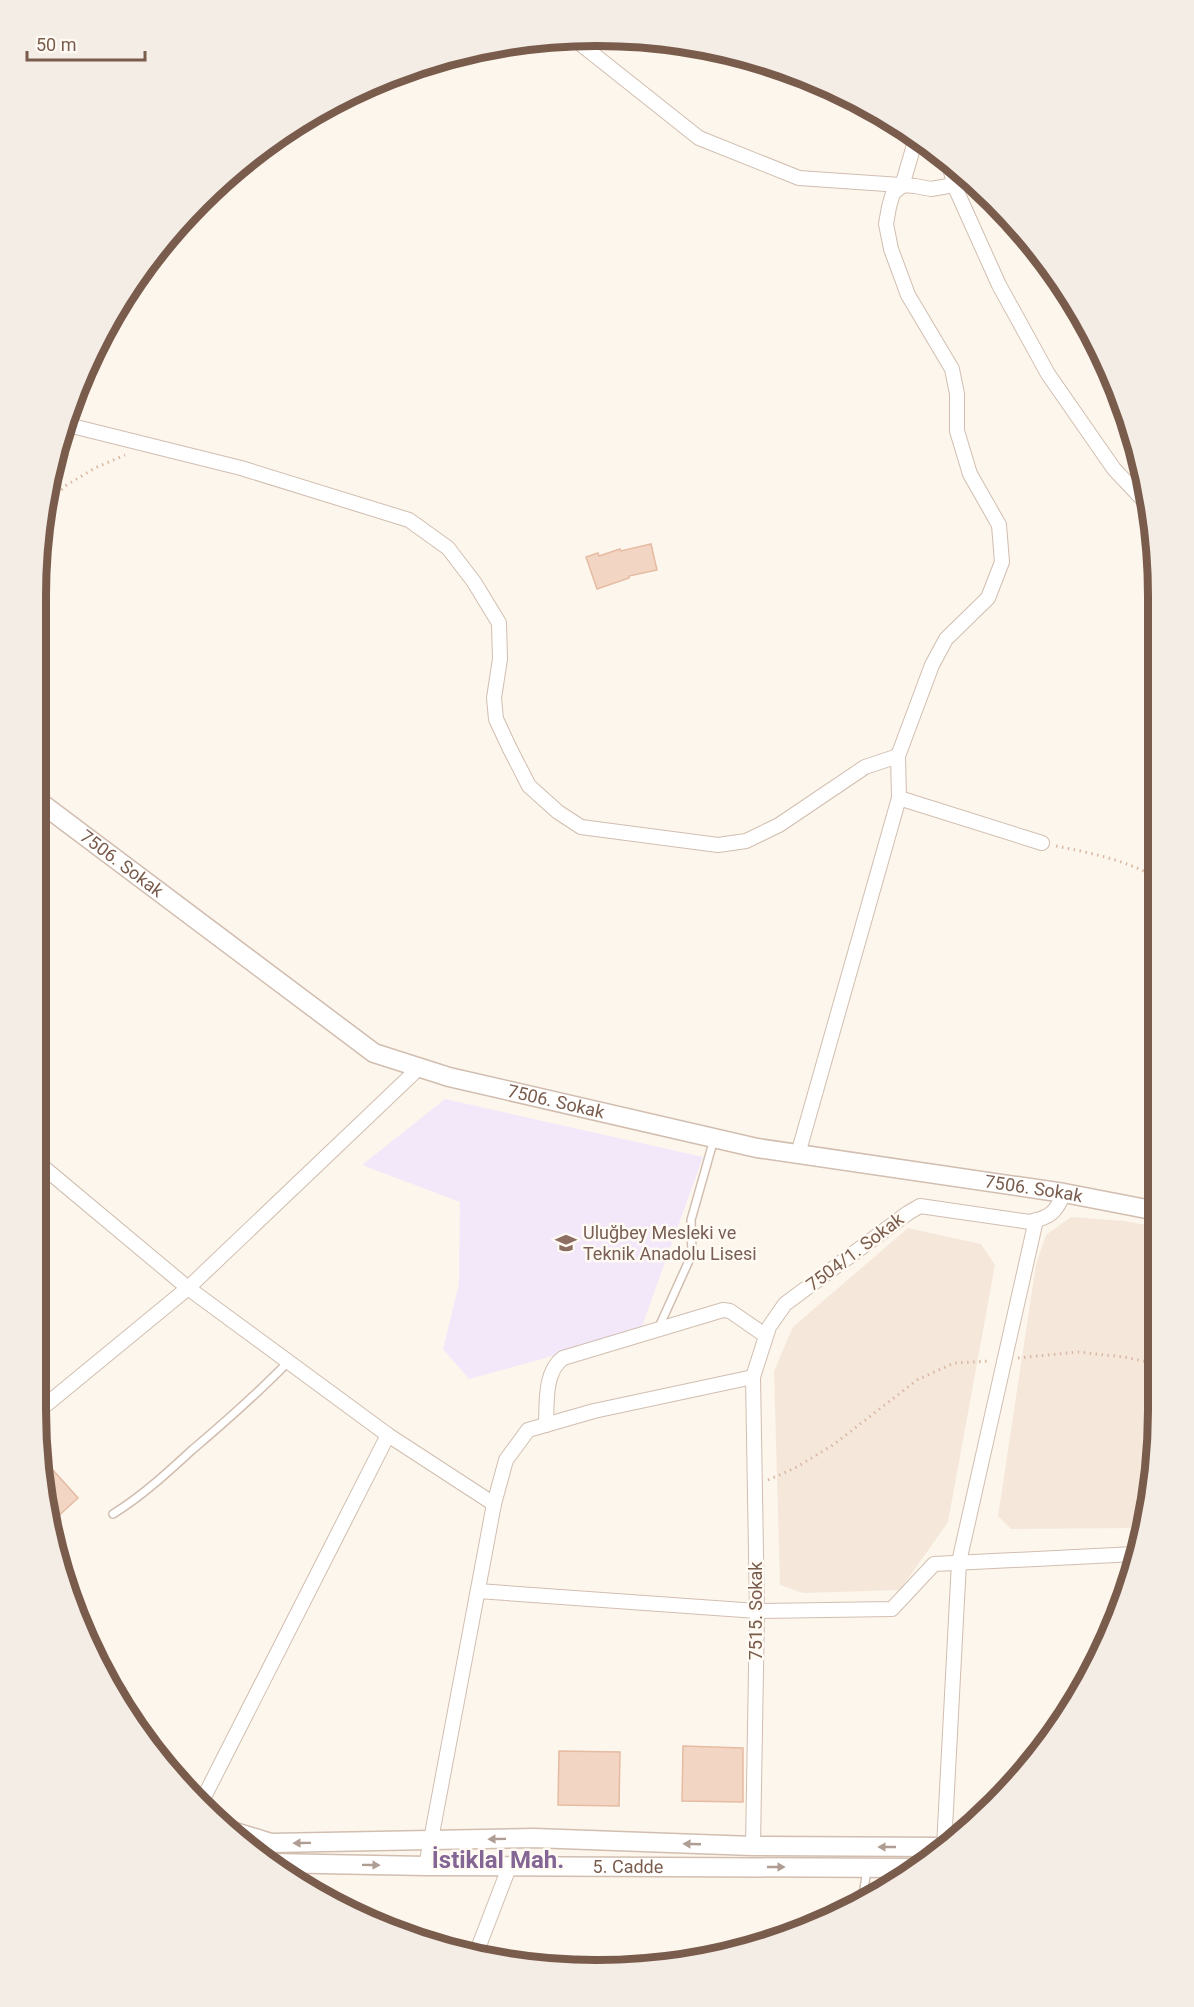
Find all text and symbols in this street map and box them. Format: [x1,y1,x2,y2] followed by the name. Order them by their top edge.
[27,24,146,62] scale bar
[36,34,76,55] text: 50 m
[76,825,169,902] street label: 7506. Sokak
[506,1080,607,1123] street label: 7506. Sokak
[984,1171,1085,1207] street label: 7506. Sokak
[802,1208,908,1295] street label: 7504/1. Sokak
[583,1222,757,1264] place label: Uluğbey Mesleki ve Teknik Anadolu Lisesi
[554,1231,578,1255] school or university icon: Uluğbey Mesleki ve Teknik Anadolu Lisesi
[745,1561,766,1660] street label: 7515. Sokak
[488,1834,507,1844] one-way arrow
[293,1838,312,1848] one-way arrow
[683,1839,702,1848] one-way arrow
[878,1842,897,1852] one-way arrow
[432,1846,564,1874] district label: İstiklal Mah.
[593,1856,663,1877] street label: 5. Cadde
[361,1860,380,1870] one-way arrow
[766,1862,785,1872] one-way arrow

